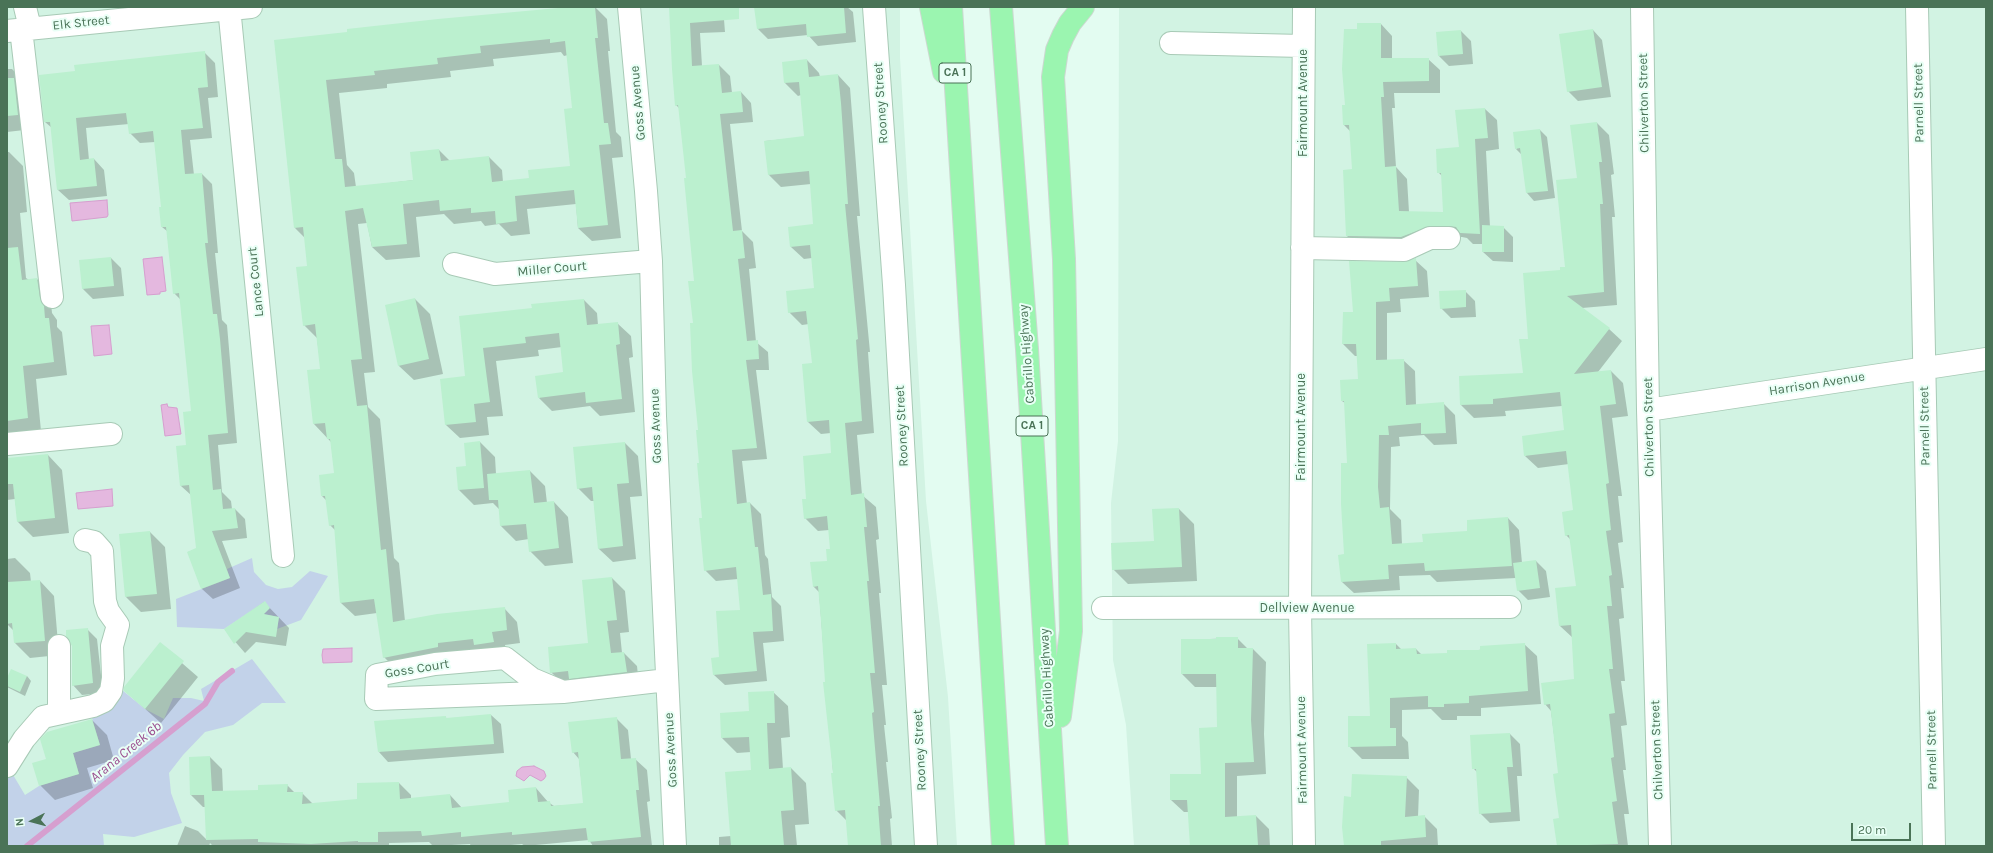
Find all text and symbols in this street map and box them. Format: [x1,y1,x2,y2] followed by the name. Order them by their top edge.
[52,12,110,34] street label: Elk Street
[1295,49,1311,157] street label: Fairmount Avenue
[1635,53,1653,153] street label: Chilverton Street
[870,62,892,144] street label: Rooney Street
[939,63,971,83] road number: CA 1
[1911,63,1927,143] street label: Parnell Street
[627,65,649,141] street label: Goss Avenue
[245,246,267,318] street label: Lance Court
[517,258,587,280] street label: Miller Court
[1016,304,1038,404] street label: Cabrillo Highway
[1768,369,1866,399] street label: Harrison Avenue
[1293,373,1309,481] street label: Fairmount Avenue
[1640,377,1658,477] street label: Chilverton Street
[892,385,912,467] street label: Rooney Street
[1917,386,1933,466] street label: Parnell Street
[647,388,665,464] street label: Goss Avenue
[1016,416,1048,436] road number: CA 1
[1260,600,1354,616] street label: Dellview Avenue
[1037,628,1057,728] street label: Cabrillo Highway
[384,656,450,682] street label: Goss Court
[1293,696,1311,804] street label: Fairmount Avenue
[1647,700,1667,800] street label: Chilverton Street
[910,709,930,791] street label: Rooney Street
[1924,710,1940,790] street label: Parnell Street
[661,712,681,788] street label: Goss Avenue
[87,718,165,786] water label: Arana Creek 6b
[12,801,52,841] north arrow
[1853,815,1913,841] scale bar
[13,818,26,827] text: N
[1858,823,1886,837] text: 20 m

